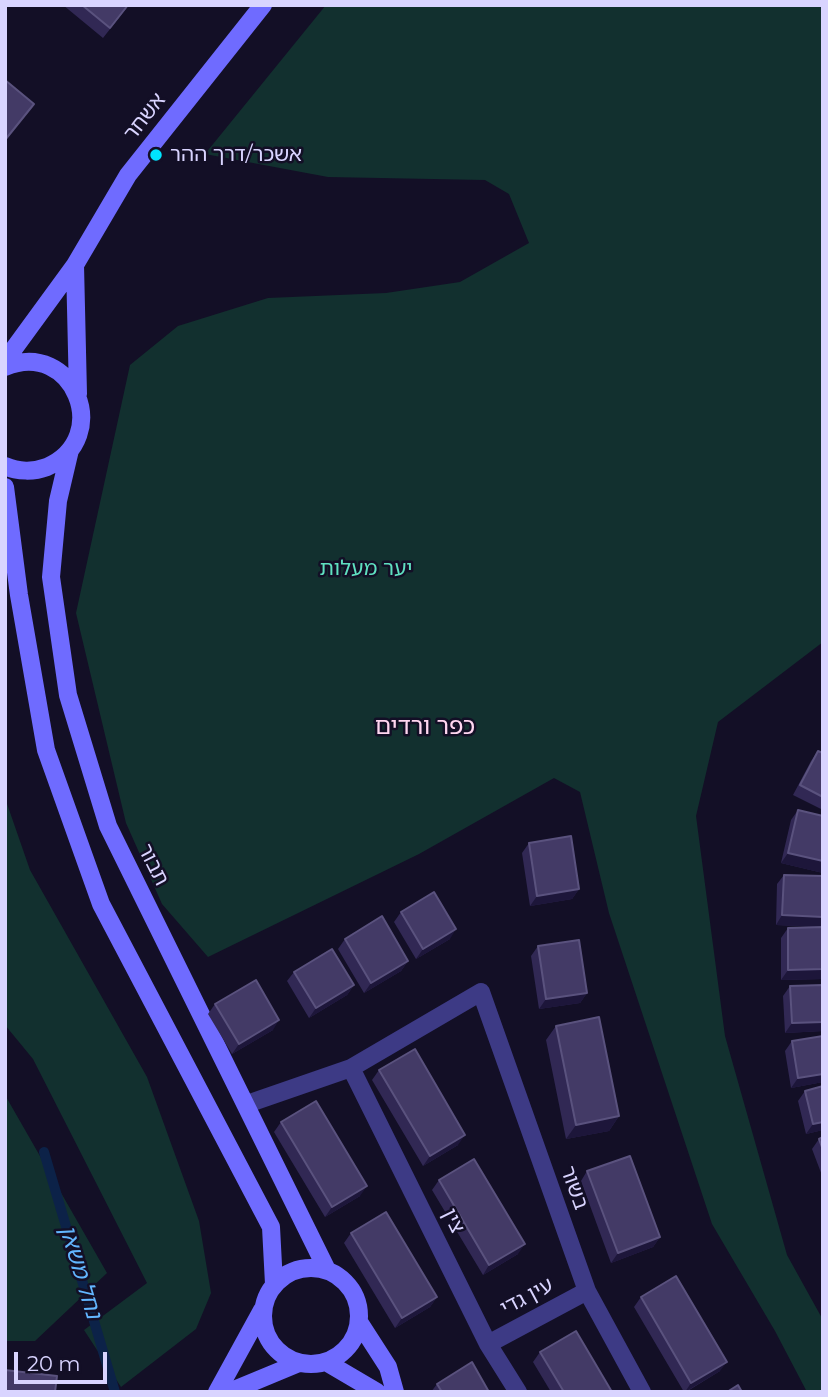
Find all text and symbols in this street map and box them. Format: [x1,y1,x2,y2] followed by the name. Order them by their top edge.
[119,88,171,146] street label: אשחר
[170,142,302,168] place label: אשכר/דרך ההר
[148,147,164,163] marker: אשכר/דרך ההר
[319,556,413,582] park label: יער מעלות
[375,713,475,741] district label: כפר ורדים
[132,840,174,890] street label: תבור
[555,1163,593,1213] street label: בשור
[436,1205,470,1237] street label: צין
[53,1222,107,1322] water label: נחל משאן
[496,1273,558,1321] street label: עין גדי
[18,1338,110,1382] scale bar
[27,1351,81,1376] text: 20 m

